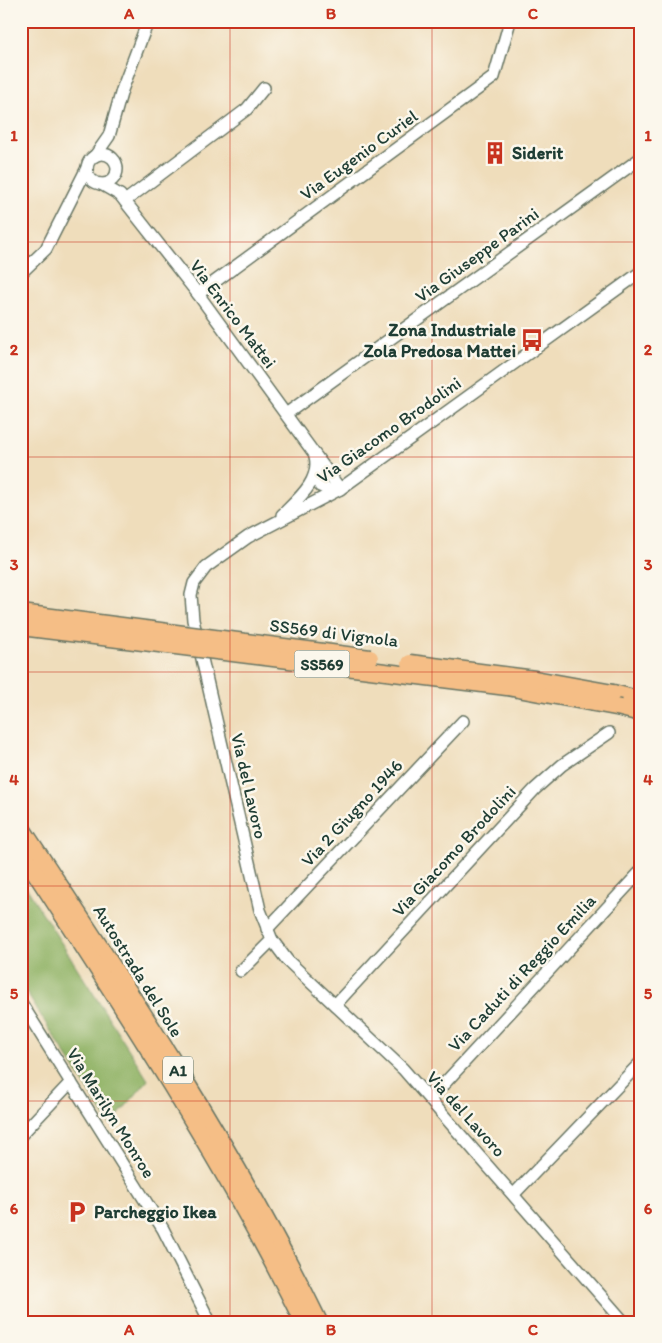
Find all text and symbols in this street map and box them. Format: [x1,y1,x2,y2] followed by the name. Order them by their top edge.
[123,4,135,23] text: A
[326,4,337,23] text: B
[528,4,539,23] text: C
[296,105,422,205] street label: Via Eugenio Curiel
[10,126,18,145] text: 1
[644,126,652,145] text: 1
[482,140,508,166] building icon: Siderit
[512,142,564,164] place label: Siderit
[411,203,543,307] street label: Via Giuseppe Parini
[185,255,281,373] street label: Via Enrico Mattei
[363,319,516,362] place label: Zona Industriale Zola Predosa Mattei
[519,327,545,353] bus stop icon: Zona Industriale Zola Predosa Mattei
[10,340,19,359] text: 2
[644,340,653,359] text: 2
[313,372,465,488] street label: Via Giacomo Brodolini
[10,555,19,574] text: 3
[644,555,653,574] text: 3
[268,614,400,652] street label: SS569 di Vignola
[294,651,350,678] road number: SS569
[226,731,272,841] street label: Via del Lavoro
[297,755,407,871] street label: Via 2 Giugno 1946
[9,770,19,789] text: 4
[643,770,653,789] text: 4
[388,781,520,921] street label: Via Giacomo Brodolini
[443,889,601,1056] street label: Via Caduti di Reggio Emilia
[88,901,188,1041] street label: Autostrada del Sole
[10,984,19,1003] text: 5
[644,984,653,1003] text: 5
[62,1044,160,1182] street label: Via Marilyn Monroe
[163,1056,193,1084] road number: A1
[422,1066,510,1162] street label: Via del Lavoro
[10,1199,19,1218] text: 6
[64,1199,90,1225] parking icon: Parcheggio Ikea
[644,1199,653,1218] text: 6
[94,1201,217,1223] place label: Parcheggio Ikea
[123,1320,135,1339] text: A
[326,1320,337,1339] text: B
[528,1320,539,1339] text: C

